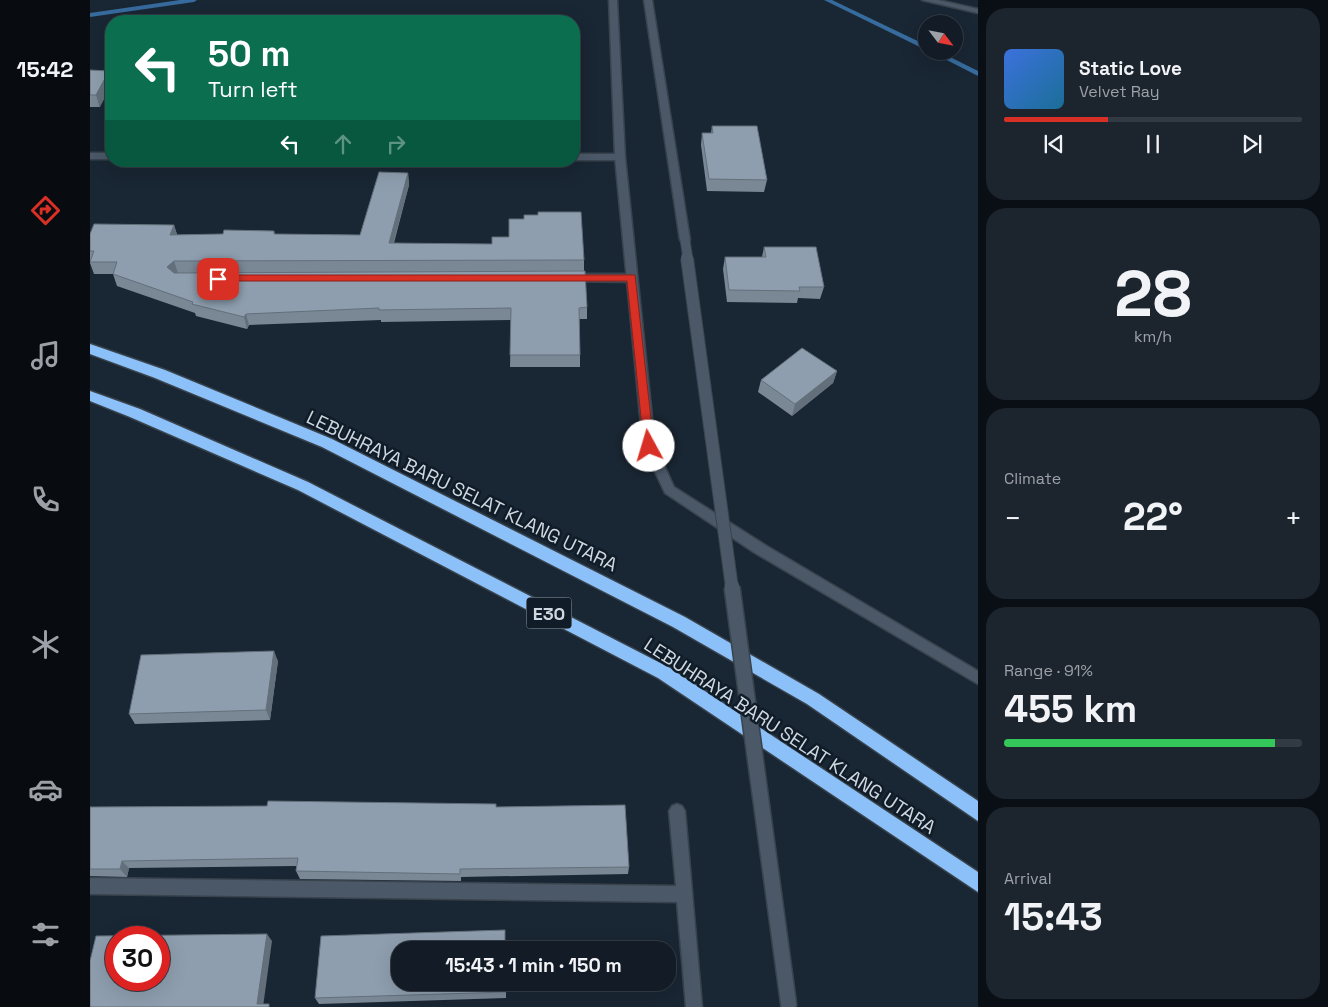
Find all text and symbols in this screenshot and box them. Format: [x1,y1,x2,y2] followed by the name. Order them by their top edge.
[918,15,962,60] north arrow
[918,15,963,60] map controls
[208,32,290,76] text: 50 m
[125,35,190,100] icon: left
[17,55,73,83] text: 15:42
[1079,56,1182,81] text: Static Love
[208,75,298,103] text: Turn left
[1079,81,1160,102] text: Velvet Ray
[276,130,304,158] icon: left
[329,130,357,158] icon: ahead
[382,130,410,158] icon: right
[1040,130,1068,158] icon: previous
[1139,130,1167,158] icon: pause
[1238,130,1266,158] icon: next
[28,193,63,228] icon: directions
[1114,252,1192,335] text: 28
[197,258,239,300] pin
[204,265,232,293] icon: arrive
[1134,326,1172,347] text: km/h
[28,338,63,373] icon: music
[302,405,622,577] street label: LEBUHRAYA BARU SELAT KLANG UTARA
[622,419,674,471] position arrow
[1004,468,1061,489] text: Climate
[28,482,63,517] icon: phone
[1123,493,1183,541] text: 22°
[1004,500,1021,536] text: −
[1285,500,1302,536] text: +
[526,598,572,628] road number: E30
[28,627,63,662] icon: climate
[639,632,941,840] street label: LEBUHRAYA BARU SELAT KLANG UTARA
[1004,660,1093,681] text: Range · 91%
[1004,685,1137,733] text: 455 km
[28,772,63,807] icon: car
[1004,868,1052,889] text: Arrival
[1004,893,1103,941] text: 15:43
[28,917,63,952] icon: filters
[105,926,170,991] speed limit sign: 30
[445,953,622,978] text: 15:43 · 1 min · 150 m

